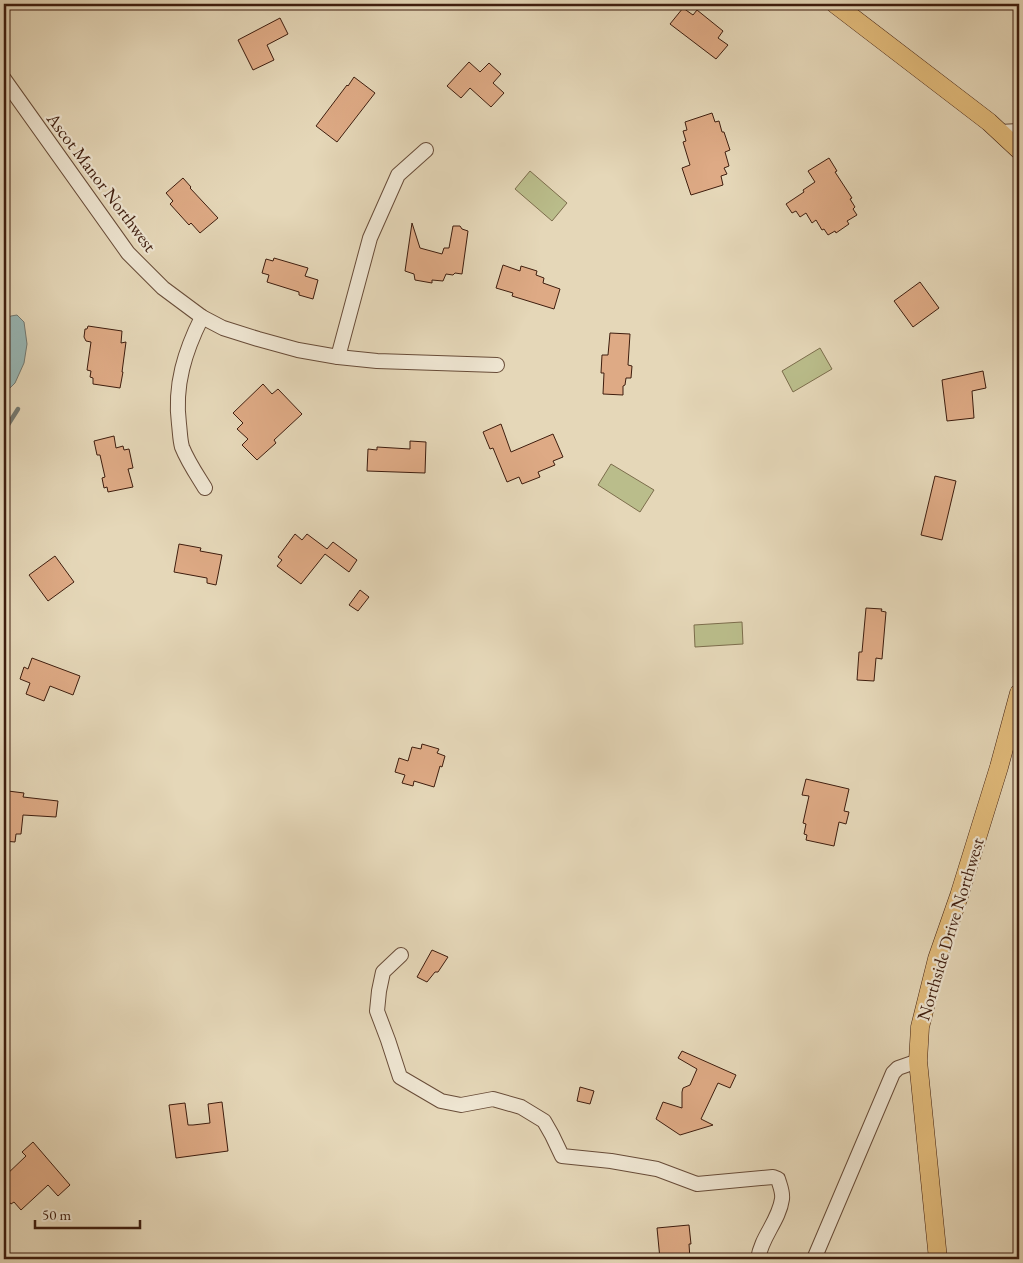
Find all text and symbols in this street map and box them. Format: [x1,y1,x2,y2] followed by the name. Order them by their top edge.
[42,107,162,256] street label: Ascot Manor Northwest
[911,834,989,1023] street label: Northside Drive Northwest
[35,1198,140,1230] scale bar
[42,1205,71,1224] text: 50 m

